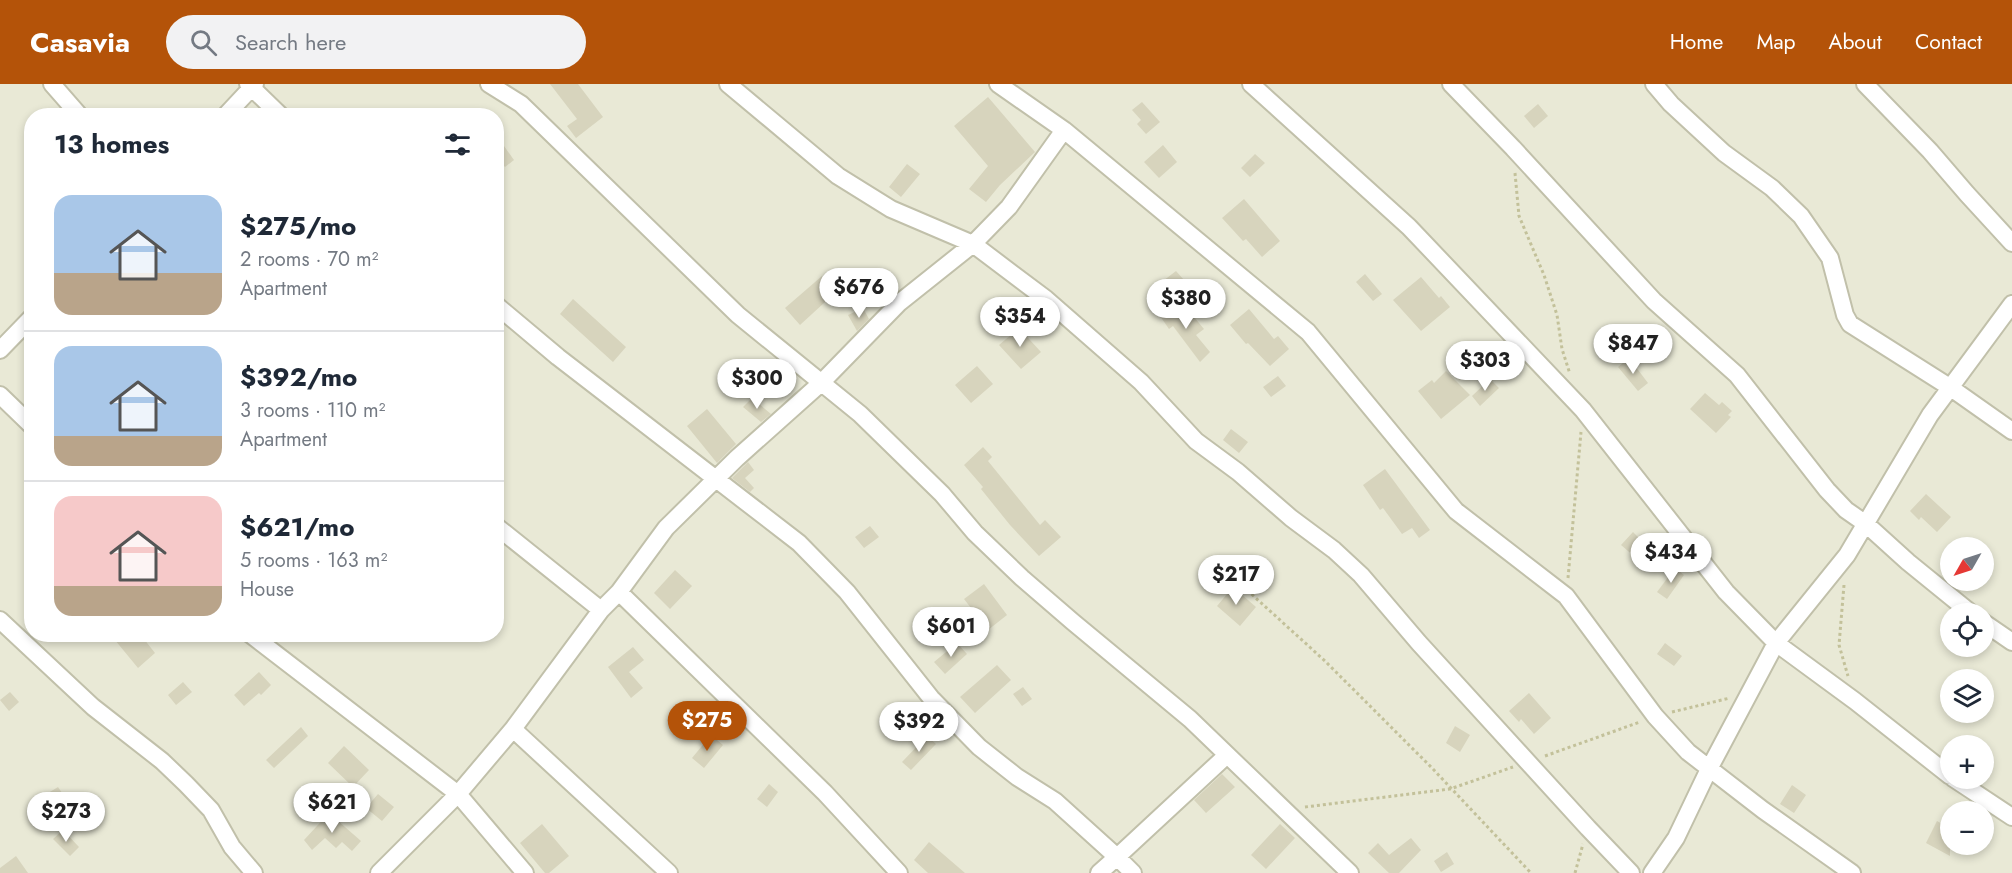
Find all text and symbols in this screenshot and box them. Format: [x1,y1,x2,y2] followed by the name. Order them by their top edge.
[166,15,586,69] search box
[30,22,130,63] text: Casavia
[187,26,220,59] icon: search
[235,26,346,58] text: Search here
[1670,27,1723,57] text: Home
[1756,27,1796,57] text: Map
[1829,27,1882,57] text: About
[1915,27,1982,57] text: Contact
[54,125,169,163] text: 13 homes
[441,128,474,161] icon: filters
[240,207,356,245] text: $275/mo
[102,219,174,291] icon: home
[240,245,378,274] text: 2 rooms · 70 m²
[823,268,895,319] pin: $676
[833,273,885,302] text: $676
[240,274,327,303] text: Apartment
[1150,279,1222,330] pin: $380
[1161,284,1211,313] text: $380
[984,297,1056,348] pin: $354
[994,302,1046,331] text: $354
[1597,324,1669,375] pin: $847
[1608,329,1659,358] text: $847
[1449,341,1521,392] pin: $303
[1460,346,1510,375] text: $303
[240,358,357,396] text: $392/mo
[721,359,793,410] pin: $300
[731,364,783,393] text: $300
[102,370,174,442] icon: home
[240,396,386,425] text: 3 rooms · 110 m²
[240,425,327,454] text: Apartment
[240,508,355,546] text: $621/mo
[102,520,174,592] icon: home
[1635,533,1707,584] pin: $434
[1940,537,1994,591] north arrow
[1940,537,1994,855] map controls
[1645,538,1697,567] text: $434
[240,546,387,575] text: 5 rooms · 163 m²
[1200,555,1272,606] pin: $217
[1212,560,1260,589] text: $217
[240,575,294,604] text: House
[1940,603,1994,657] button: locate
[915,607,987,658] pin: $601
[926,612,976,641] text: $601
[1940,669,1994,723] button: layers
[671,701,743,752] pin: $275
[883,702,955,753] pin: $392
[682,706,732,735] text: $275
[893,707,945,736] text: $392
[1940,735,1994,789] button: +
[296,783,368,834] pin: $621
[307,788,357,817] text: $621
[30,792,102,843] pin: $273
[41,797,91,826] text: $273
[1940,801,1994,855] button: −

